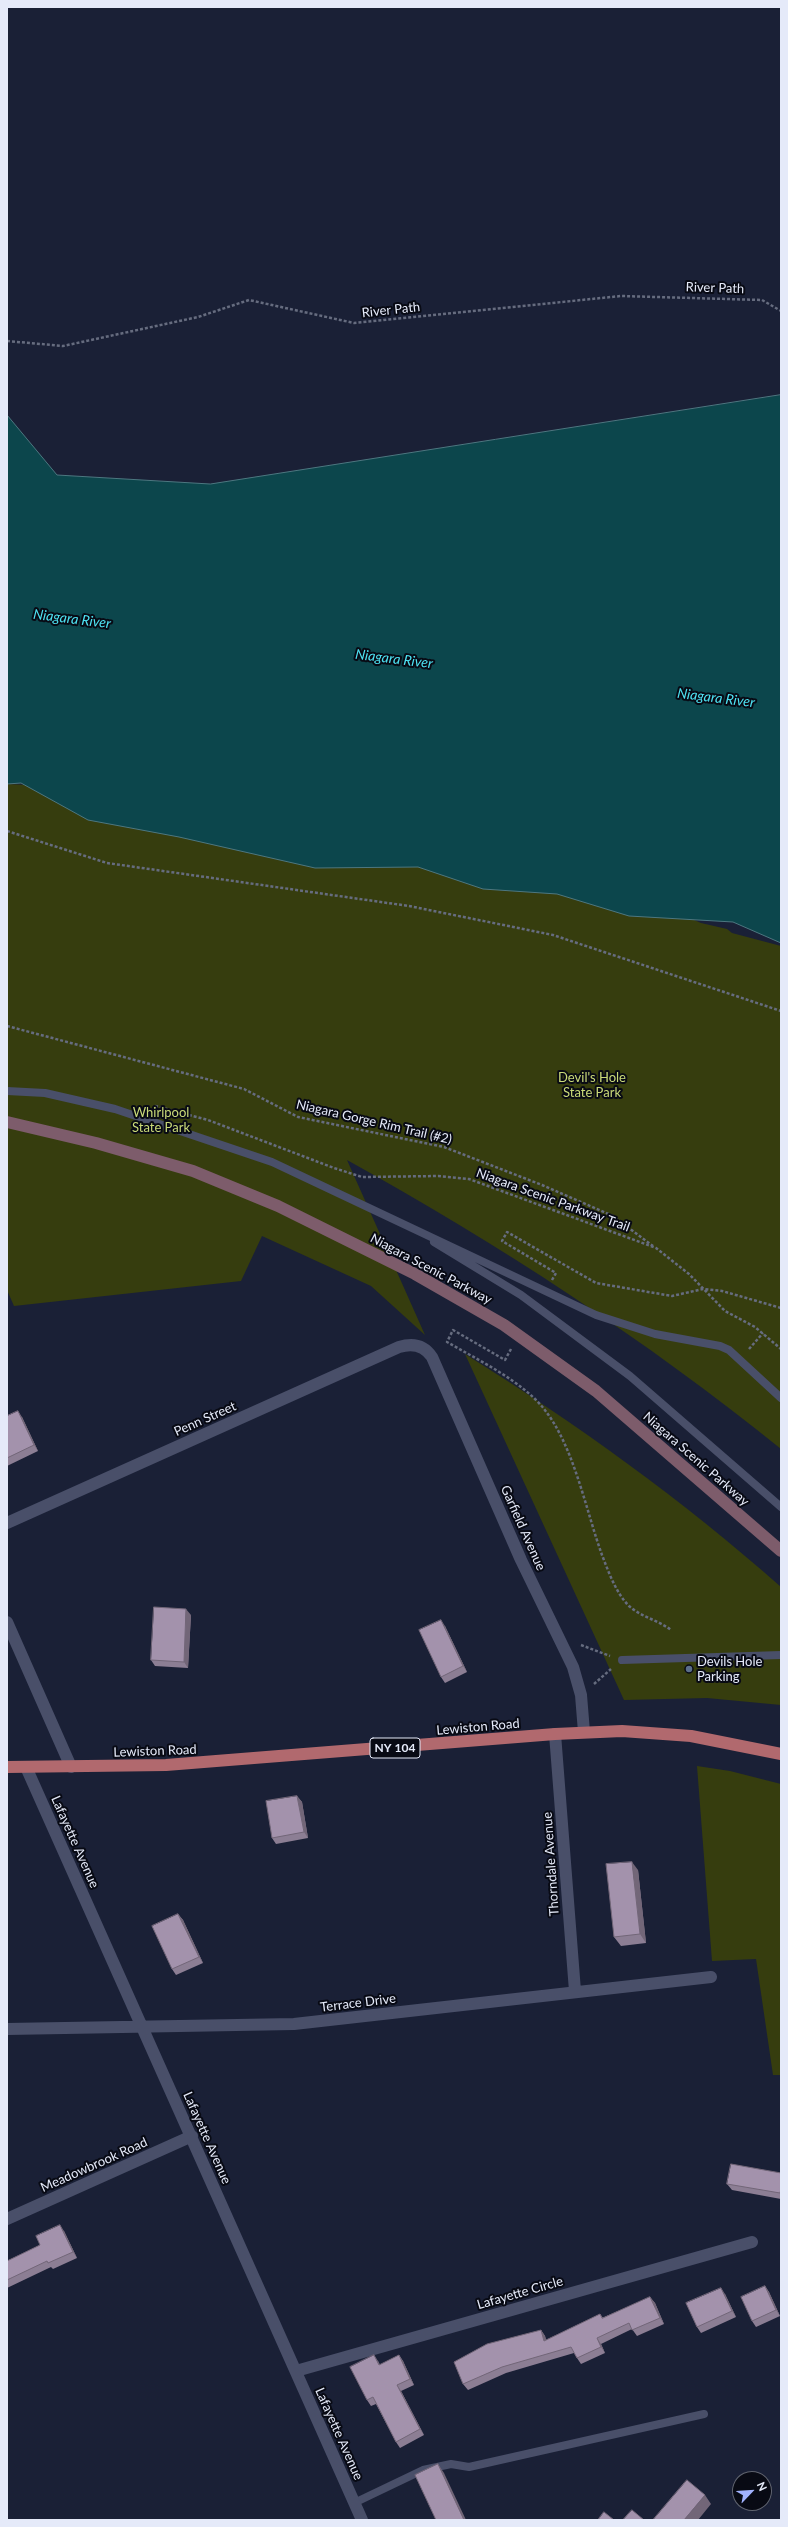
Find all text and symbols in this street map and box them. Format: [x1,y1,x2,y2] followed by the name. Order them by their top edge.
[685,279,745,297] street label: River Path
[361,299,421,321] street label: River Path
[32,606,112,632] water label: Niagara River
[354,646,434,672] water label: Niagara River
[676,685,756,711] water label: Niagara River
[558,1070,626,1101] park label: Devil's Hole State Park
[295,1096,453,1148] street label: Niagara Gorge Rim Trail (#2)
[132,1105,190,1136] park label: Whirlpool State Park
[474,1165,632,1235] street label: Niagara Scenic Parkway Trail
[368,1230,494,1308] street label: Niagara Scenic Parkway
[172,1398,238,1440] street label: Penn Street
[640,1409,752,1509] street label: Niagara Scenic Parkway
[497,1483,549,1573] street label: Garfield Avenue
[697,1654,762,1685] place label: Devils Hole Parking
[684,1664,694,1674] marker: Devils Hole Parking
[436,1716,520,1738] street label: Lewiston Road
[370,1738,420,1758] road number: NY 104
[113,1742,197,1760] street label: Lewiston Road
[48,1793,102,1891] street label: Lafayette Avenue
[540,1811,562,1917] street label: Thorndale Avenue
[319,1991,397,2015] street label: Terrace Drive
[180,2089,234,2187] street label: Lafayette Avenue
[38,2134,150,2196] street label: Meadowbrook Road
[475,2273,565,2313] street label: Lafayette Circle
[312,2385,366,2483] street label: Lafayette Avenue
[732,2471,772,2511] north arrow
[755,2480,770,2493] text: N

